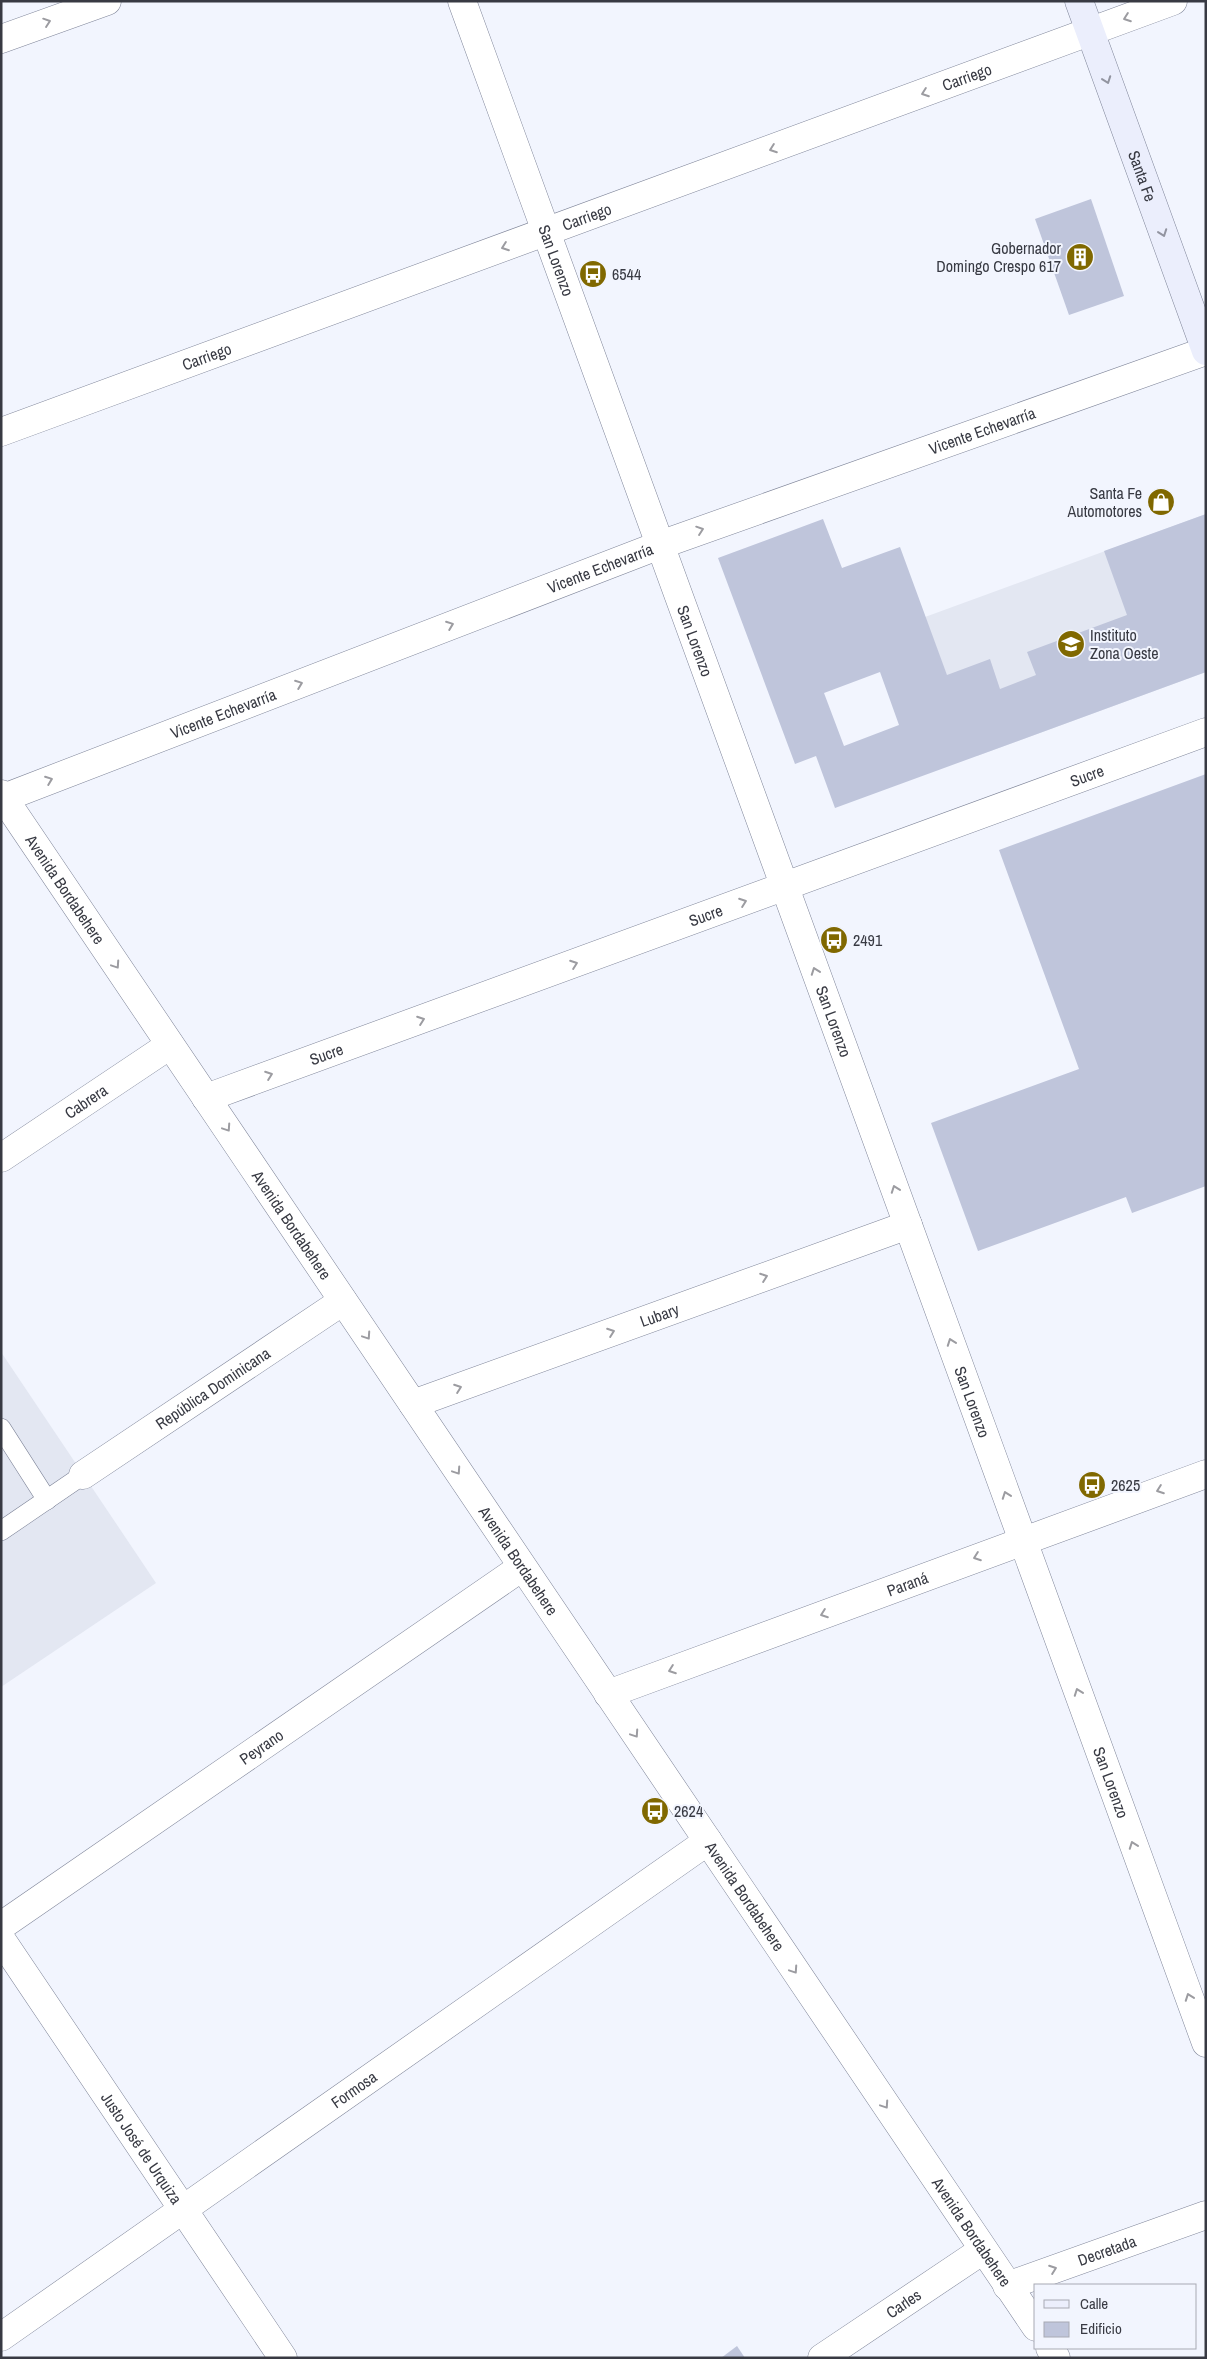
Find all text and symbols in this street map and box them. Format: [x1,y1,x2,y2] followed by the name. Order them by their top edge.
[1123,12,1132,22] one-way arrow
[42,18,51,28] one-way arrow
[939,58,995,96] street label: Carriego
[1101,75,1111,84] one-way arrow
[921,87,930,97] one-way arrow
[769,143,777,153] one-way arrow
[1123,147,1162,204] street label: Santa Fe
[559,197,614,236] street label: Carriego
[533,222,580,299] street label: San Lorenzo
[1157,228,1167,236] one-way arrow
[936,237,1062,277] place label: Gobernador Domingo Crespo 617
[501,241,510,251] one-way arrow
[1065,242,1095,272] building icon: Gobernador Domingo Crespo 617
[578,259,608,289] bus stop icon: 6544
[612,263,641,285] place label: 6544
[179,337,234,376] street label: Carriego
[926,401,1039,460] street label: Vicente Echevarría
[1067,482,1142,522] place label: Santa Fe Automotores
[1146,487,1176,517] shop icon: Santa Fe Automotores
[696,526,704,536] one-way arrow
[544,538,657,598] street label: Vicente Echevarría
[672,602,718,680] street label: San Lorenzo
[446,621,454,631] one-way arrow
[1090,624,1159,664] place label: Instituto Zona Oeste
[1056,629,1086,659] school or university icon: Instituto Zona Oeste
[294,680,303,690] one-way arrow
[167,683,280,744] street label: Vicente Echevarría
[1067,759,1107,792] street label: Sucre
[44,776,53,786] one-way arrow
[20,829,110,948] street label: Avenida Bordabehere
[738,898,747,908] one-way arrow
[686,899,725,931] street label: Sucre
[819,925,849,955] bus stop icon: 2491
[853,929,883,951] place label: 2491
[110,960,120,969] one-way arrow
[569,960,578,970] one-way arrow
[811,967,821,976] one-way arrow
[811,983,857,1060] street label: San Lorenzo
[417,1016,425,1026] one-way arrow
[306,1038,346,1070] street label: Sucre
[264,1071,272,1081] one-way arrow
[60,1079,112,1124] street label: Cabrera
[221,1123,230,1132] one-way arrow
[247,1165,337,1284] street label: Avenida Bordabehere
[891,1186,901,1194] one-way arrow
[759,1273,768,1283] one-way arrow
[637,1298,682,1332] street label: Lubary
[606,1328,615,1338] one-way arrow
[360,1331,370,1340] one-way arrow
[946,1338,956,1347] one-way arrow
[151,1342,275,1435] street label: República Dominicana
[949,1363,995,1441] street label: San Lorenzo
[454,1383,462,1393] one-way arrow
[451,1465,460,1474] one-way arrow
[1077,1470,1107,1500] bus stop icon: 2625
[1111,1474,1140,1496] place label: 2625
[1156,1484,1165,1494] one-way arrow
[1002,1491,1012,1500] one-way arrow
[473,1501,563,1620] street label: Avenida Bordabehere
[973,1551,982,1561] one-way arrow
[884,1566,932,1601] street label: Paraná
[821,1608,829,1618] one-way arrow
[668,1664,677,1674] one-way arrow
[1074,1688,1084,1697] one-way arrow
[235,1724,288,1770] street label: Peyrano
[629,1728,638,1738] one-way arrow
[1088,1744,1134,1821] street label: San Lorenzo
[640,1796,670,1826] bus stop icon: 2624
[674,1800,703,1822] place label: 2624
[700,1836,790,1955] street label: Avenida Bordabehere
[1129,1841,1139,1850] one-way arrow
[788,1965,798,1974] one-way arrow
[1185,1994,1195,2002] one-way arrow
[327,2065,382,2113] street label: Formosa
[96,2088,188,2209] street label: Justo José de Urquiza
[879,2099,888,2109] one-way arrow
[926,2172,1017,2291] street label: Avenida Bordabehere
[1075,2230,1140,2271] street label: Decretada
[1049,2265,1057,2275] one-way arrow
[882,2284,925,2323] street label: Carles
[1034,2284,1197,2349] legend
[1080,2293,1108,2314] text: Calle
[1080,2318,1122,2339] text: Edificio

